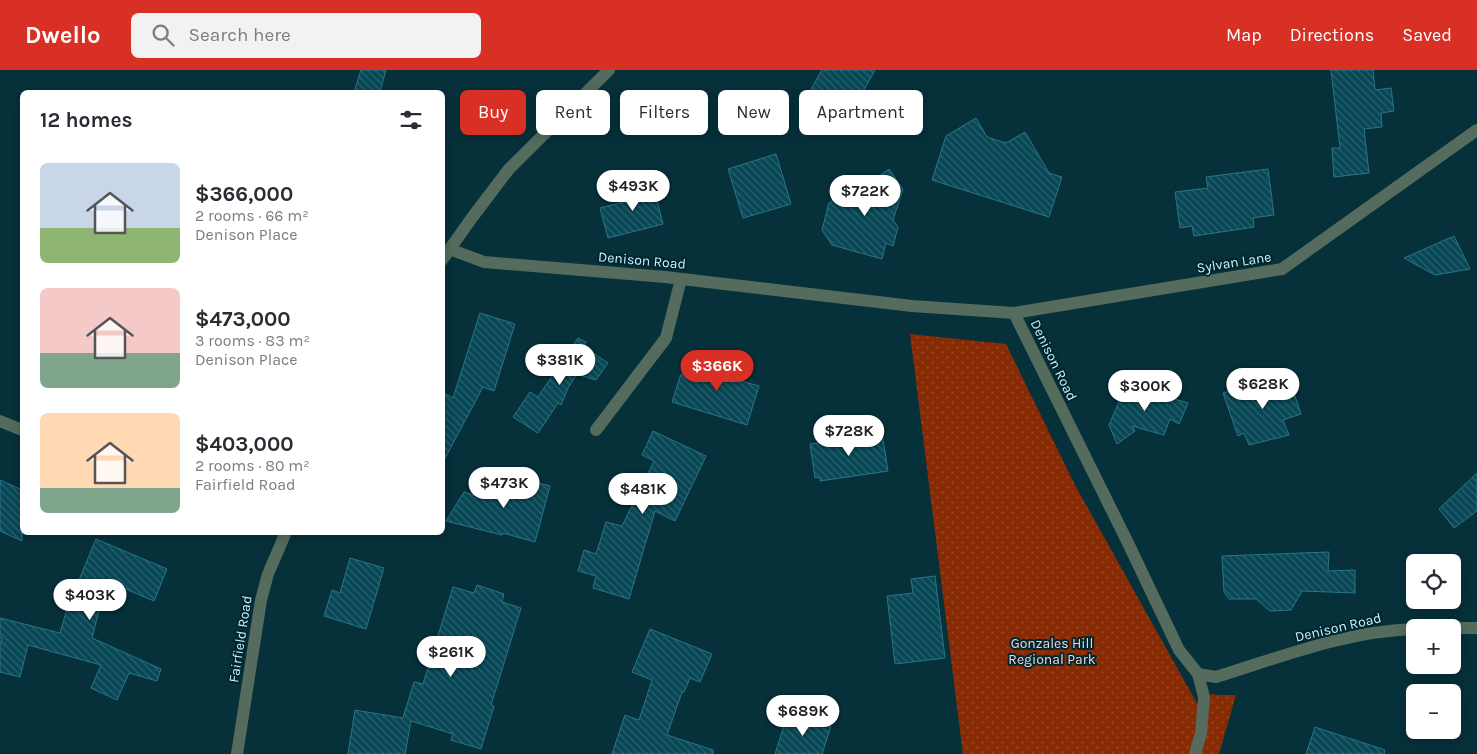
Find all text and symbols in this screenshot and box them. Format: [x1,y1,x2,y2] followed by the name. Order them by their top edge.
[131,13,481,58] search box
[25,21,101,49] text: Dwello
[149,21,177,49] icon: search
[189,24,291,46] text: Search here
[1226,24,1262,46] text: Map
[1290,24,1374,46] text: Directions
[1402,24,1452,46] text: Saved
[460,90,526,135] chip: Buy
[536,90,610,135] chip: Rent
[620,90,708,135] chip: Filters
[718,90,789,135] chip: New
[799,90,923,135] chip: Apartment
[397,106,425,134] icon: filters
[40,108,133,132] text: 12 homes
[598,170,668,212] pin: $493K
[830,174,900,217] pin: $722K
[608,176,658,195] text: $493K
[841,181,889,200] text: $722K
[195,182,293,206] text: $366,000
[80,183,140,243] icon: home
[195,206,309,225] text: 2 rooms · 66 m²
[195,225,297,244] text: Denison Place
[597,248,687,273] street label: Denison Road
[1196,248,1273,277] street label: Sylvan Lane
[195,307,291,331] text: $473,000
[80,308,140,368] icon: home
[1027,317,1080,404] street label: Denison Road
[195,331,310,350] text: 3 rooms · 83 m²
[525,344,595,386] pin: $381K
[195,350,297,369] text: Denison Place
[536,350,584,369] text: $381K
[682,350,752,392] pin: $366K
[692,356,742,375] text: $366K
[1228,368,1298,410] pin: $628K
[1110,370,1180,412] pin: $300K
[1237,374,1289,393] text: $628K
[1119,376,1171,395] text: $300K
[814,414,884,457] pin: $728K
[824,421,874,440] text: $728K
[195,432,293,456] text: $403,000
[80,433,140,493] icon: home
[195,456,310,475] text: 2 rooms · 80 m²
[469,466,539,509] pin: $473K
[608,472,678,515] pin: $481K
[480,473,528,492] text: $473K
[195,475,295,494] text: Fairfield Road
[619,479,667,498] text: $481K
[1406,554,1461,739] map controls
[1406,554,1461,609] button: locate
[55,578,125,621] pin: $403K
[64,585,116,604] text: $403K
[225,594,256,684] street label: Fairfield Road
[1293,609,1383,646] street label: Denison Road
[1406,619,1461,674] button: +
[1008,635,1096,668] park label: Gonzales Hill Regional Park
[416,636,486,678] pin: $261K
[428,642,474,661] text: $261K
[1406,684,1461,739] button: −
[768,694,838,737] pin: $689K
[777,701,829,720] text: $689K

